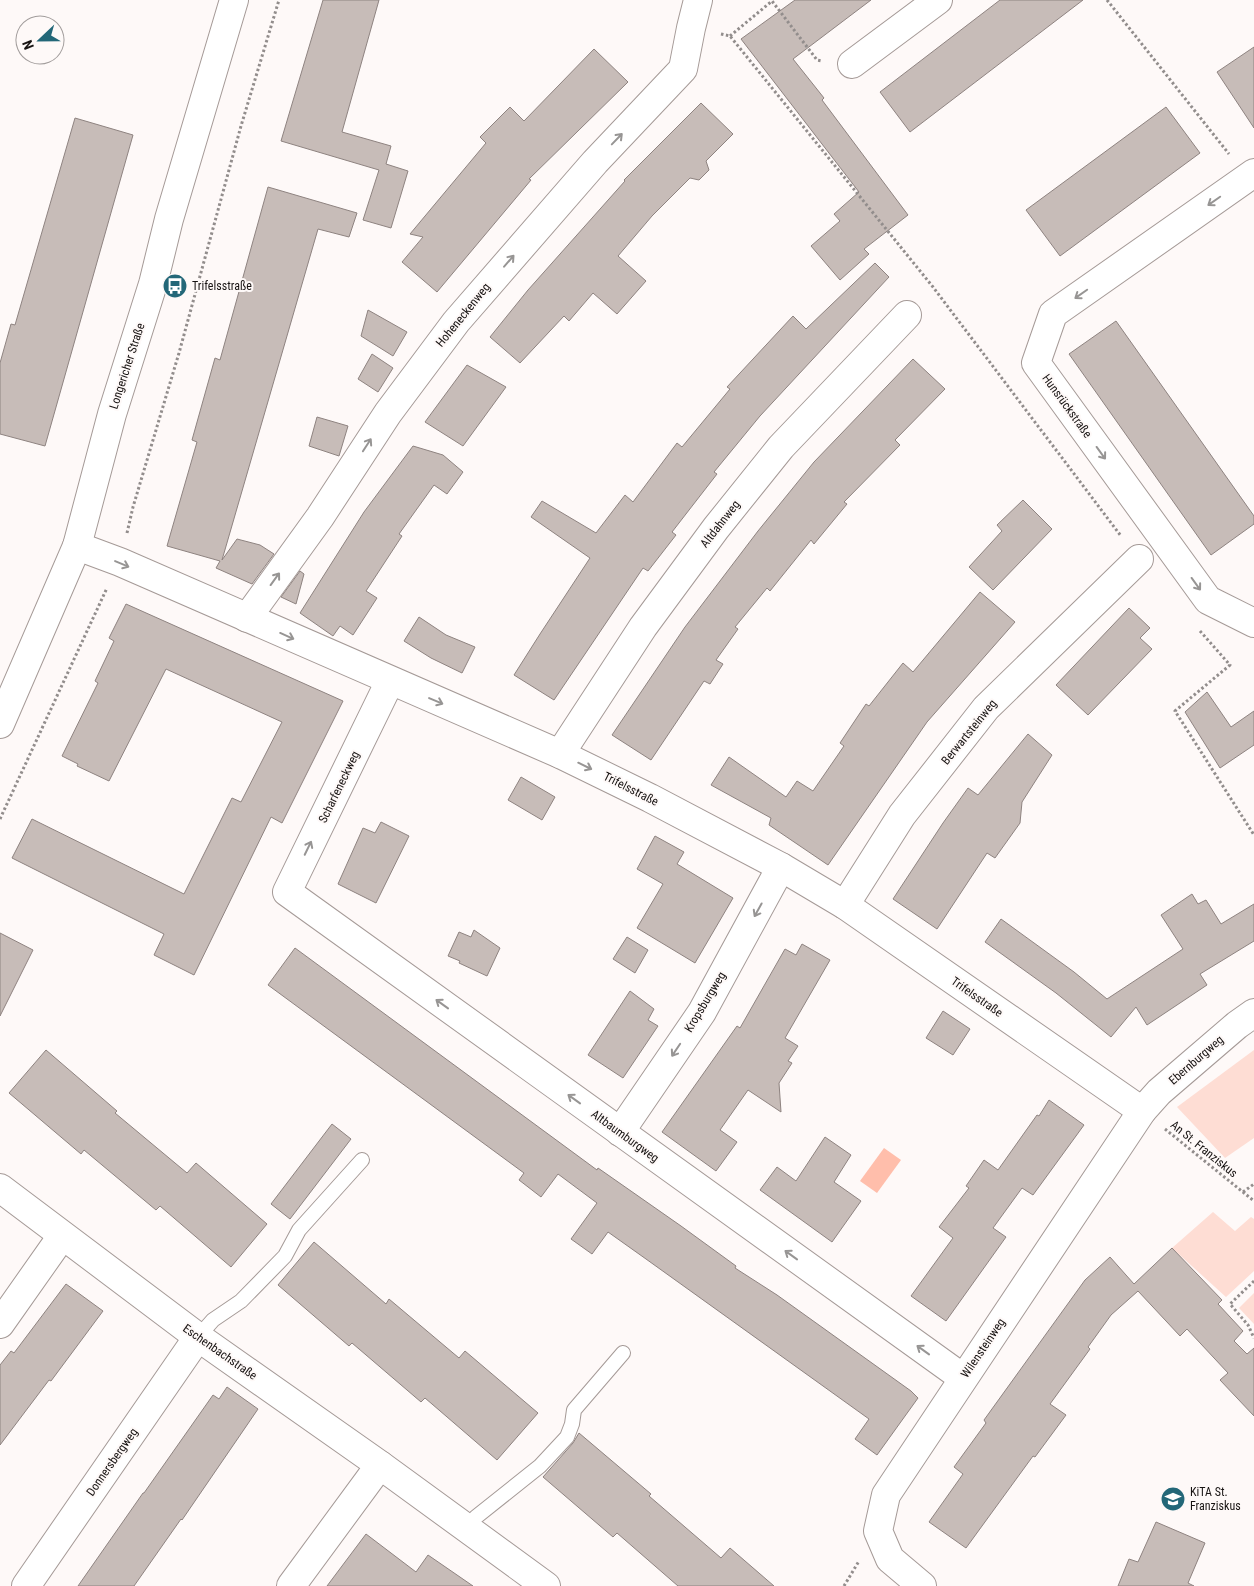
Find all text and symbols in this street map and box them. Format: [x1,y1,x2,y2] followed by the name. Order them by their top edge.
[15,15,65,65] north arrow
[19,38,37,52] text: N
[611,133,623,146] one-way arrow
[1208,195,1221,206] one-way arrow
[503,254,515,267] one-way arrow
[162,273,188,299] bus stop icon: Trifelsstraße
[192,279,252,293] place label: Trifelsstraße
[433,280,493,350] street label: Hoheneckenweg
[1074,289,1088,299] one-way arrow
[106,321,148,411] street label: Longericher Straße
[1039,372,1095,441] street label: Hunsrückstraße
[362,438,372,452] one-way arrow
[1096,446,1106,460] one-way arrow
[697,498,743,550] street label: Altdahnweg
[114,559,129,569] one-way arrow
[270,573,281,586] one-way arrow
[1191,577,1202,590] one-way arrow
[279,632,294,642] one-way arrow
[428,696,443,706] one-way arrow
[939,697,1000,767] street label: Berwartsteinweg
[316,749,362,825] street label: Scharfeneckweg
[577,762,592,771] one-way arrow
[601,769,661,809] street label: Trifelsstraße
[304,841,313,856] one-way arrow
[753,902,763,917] one-way arrow
[681,969,729,1035] street label: Kropsburgweg
[948,974,1006,1020] street label: Trifelsstraße
[435,999,449,1009] one-way arrow
[1166,1033,1226,1087] street label: Ebernburgweg
[671,1043,681,1057] one-way arrow
[567,1094,581,1104] one-way arrow
[588,1107,662,1165] street label: Altbaumburgweg
[1168,1118,1240,1180] street label: An St. Franziskus
[784,1250,798,1260] one-way arrow
[958,1316,1008,1380] street label: Wilensteinweg
[180,1321,260,1383] street label: Eschenbachstraße
[916,1345,930,1355] one-way arrow
[83,1425,141,1499] street label: Donnersbergweg
[1190,1485,1241,1513] place label: KiTA St. Franziskus
[1160,1486,1186,1512] school or university icon: KiTA St. Franziskus

